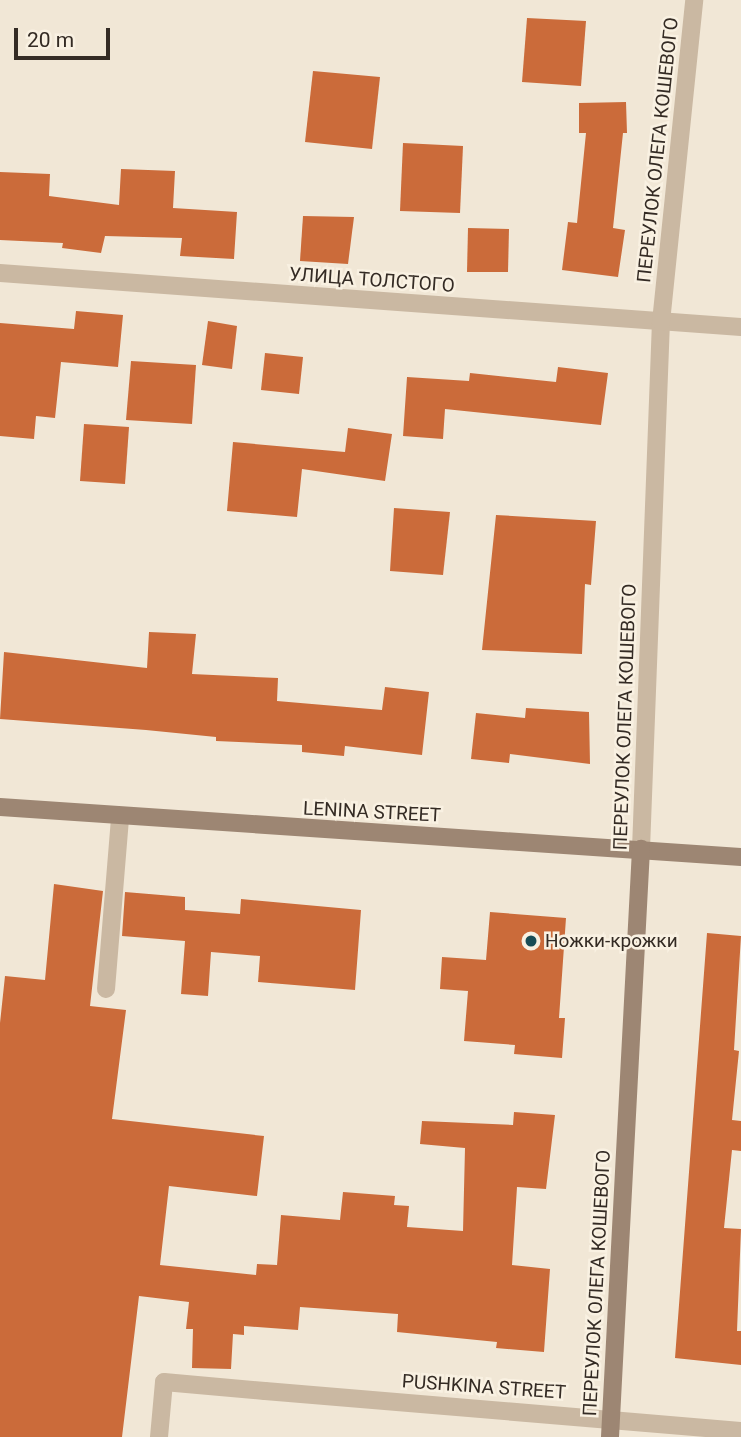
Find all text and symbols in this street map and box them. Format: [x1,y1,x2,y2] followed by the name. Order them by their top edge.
[18,14,114,58] scale bar
[633,16,683,284] street label: ПЕРЕУЛОК ОЛЕГА КОШЕВОГО
[27,28,74,52] text: 20 m
[288,263,456,297] street label: УЛИЦА ТОЛСТОГО
[609,583,641,851] street label: ПЕРЕУЛОК ОЛЕГА КОШЕВОГО
[302,797,442,827] street label: LENINA STREET
[545,930,678,952] place label: Ножки-крожки
[523,933,539,949] marker: Ножки-крожки
[579,1149,615,1417] street label: ПЕРЕУЛОК ОЛЕГА КОШЕВОГО
[401,1370,567,1404] street label: PUSHKINA STREET

